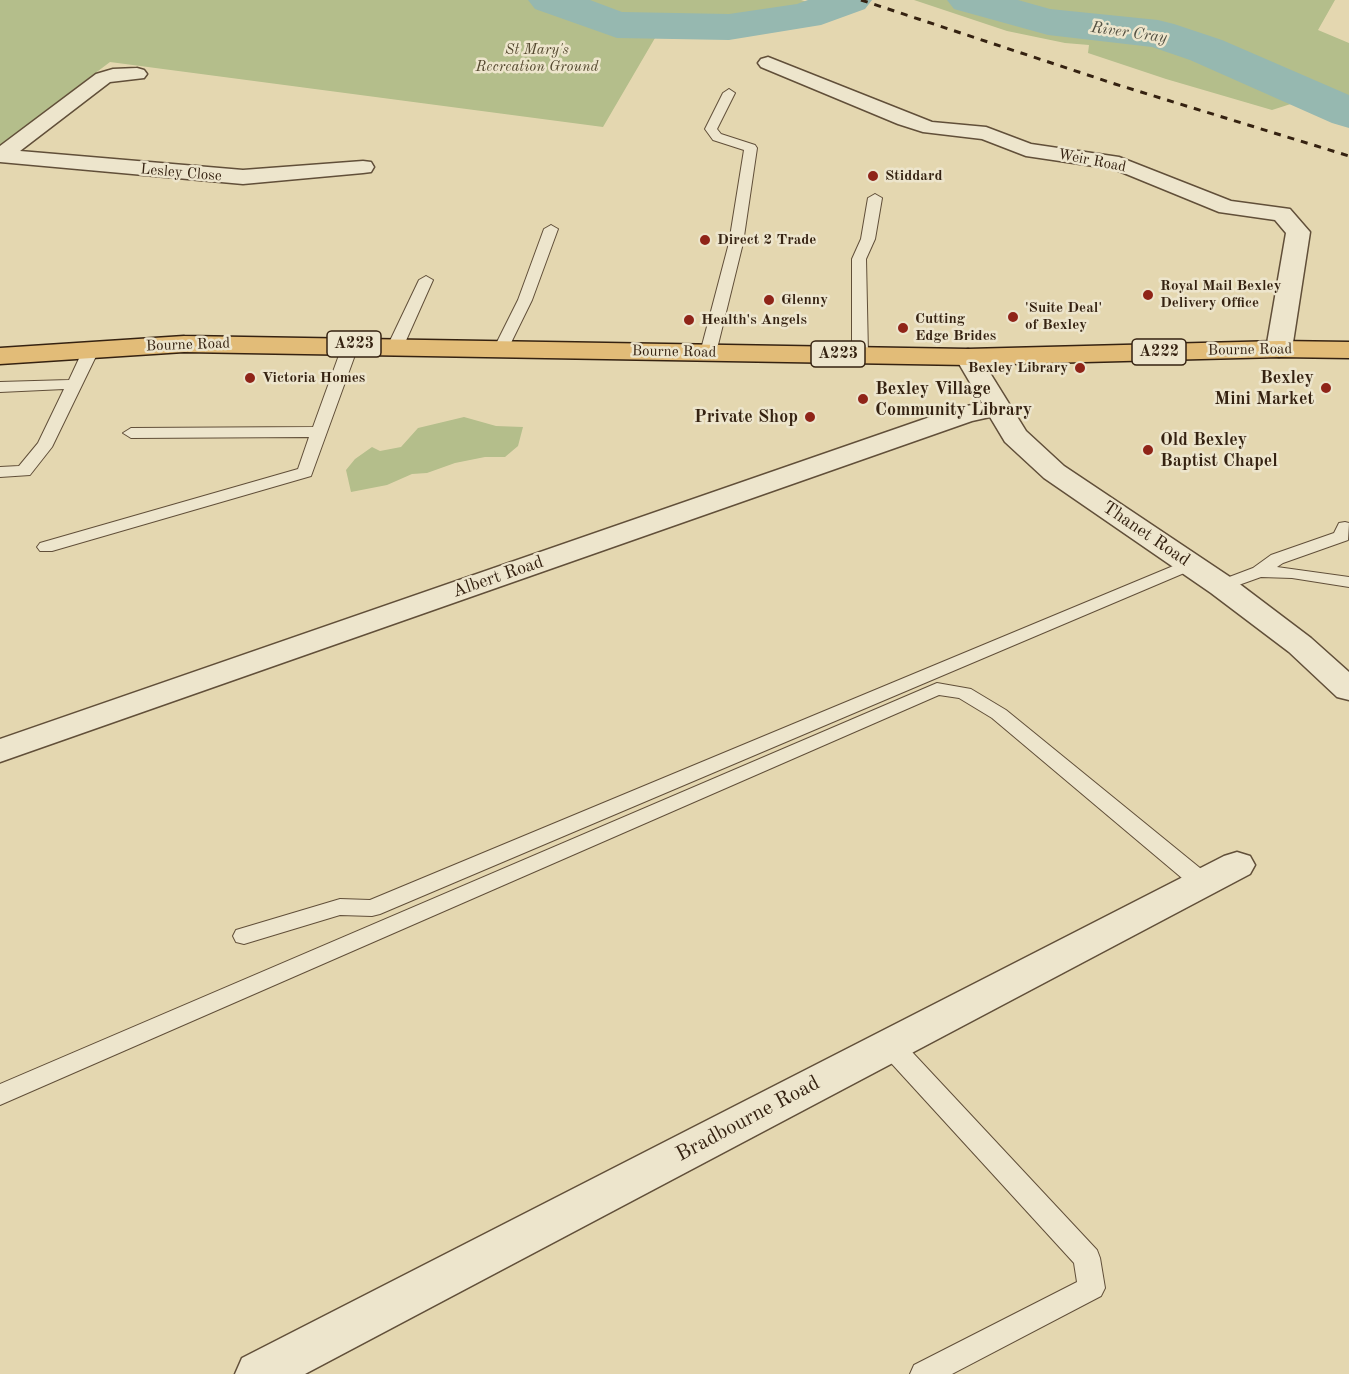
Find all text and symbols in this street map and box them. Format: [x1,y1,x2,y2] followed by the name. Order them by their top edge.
[1090,18,1168,48] water label: River Cray
[475,41,599,76] park label: St Mary's Recreation Ground
[1056,146,1128,176] street label: Weir Road
[140,160,222,186] street label: Lesley Close
[885,167,943,185] place label: Stiddard
[866,169,880,183] marker: Stiddard
[717,231,816,249] place label: Direct 2 Trade
[698,233,712,247] marker: Direct 2 Trade
[1160,277,1282,312] place label: Royal Mail Bexley Delivery Office
[1141,288,1155,302] marker: Royal Mail Bexley Delivery Office
[781,291,828,309] place label: Glenny
[762,293,776,307] marker: Glenny
[1025,299,1102,334] place label: 'Suite Deal' of Bexley
[915,310,996,345] place label: Cutting Edge Brides
[1006,310,1020,324] marker: 'Suite Deal' of Bexley
[701,311,807,329] place label: Health's Angels
[682,313,696,327] marker: Health's Angels
[896,321,910,335] marker: Cutting Edge Brides
[327,331,381,357] road number: A223
[145,335,231,355] street label: Bourne Road
[1132,339,1186,365] road number: A222
[1208,340,1292,360] street label: Bourne Road
[811,341,865,367] road number: A223
[632,342,716,362] street label: Bourne Road
[968,359,1068,377] place label: Bexley Library
[1073,361,1087,375] marker: Bexley Library
[1214,367,1314,410] place label: Bexley Mini Market
[262,369,365,387] place label: Victoria Homes
[243,371,257,385] marker: Victoria Homes
[875,378,1032,420] place label: Bexley Village Community Library
[1319,381,1333,395] marker: Bexley Mini Market
[856,392,870,406] marker: Bexley Village Community Library
[694,406,798,428] place label: Private Shop
[803,410,817,424] marker: Private Shop
[1160,429,1278,472] place label: Old Bexley Baptist Chapel
[1141,443,1155,457] marker: Old Bexley Baptist Chapel
[1098,497,1194,571] street label: Thanet Road
[450,551,546,603] street label: Albert Road
[672,1071,824,1167] street label: Bradbourne Road

